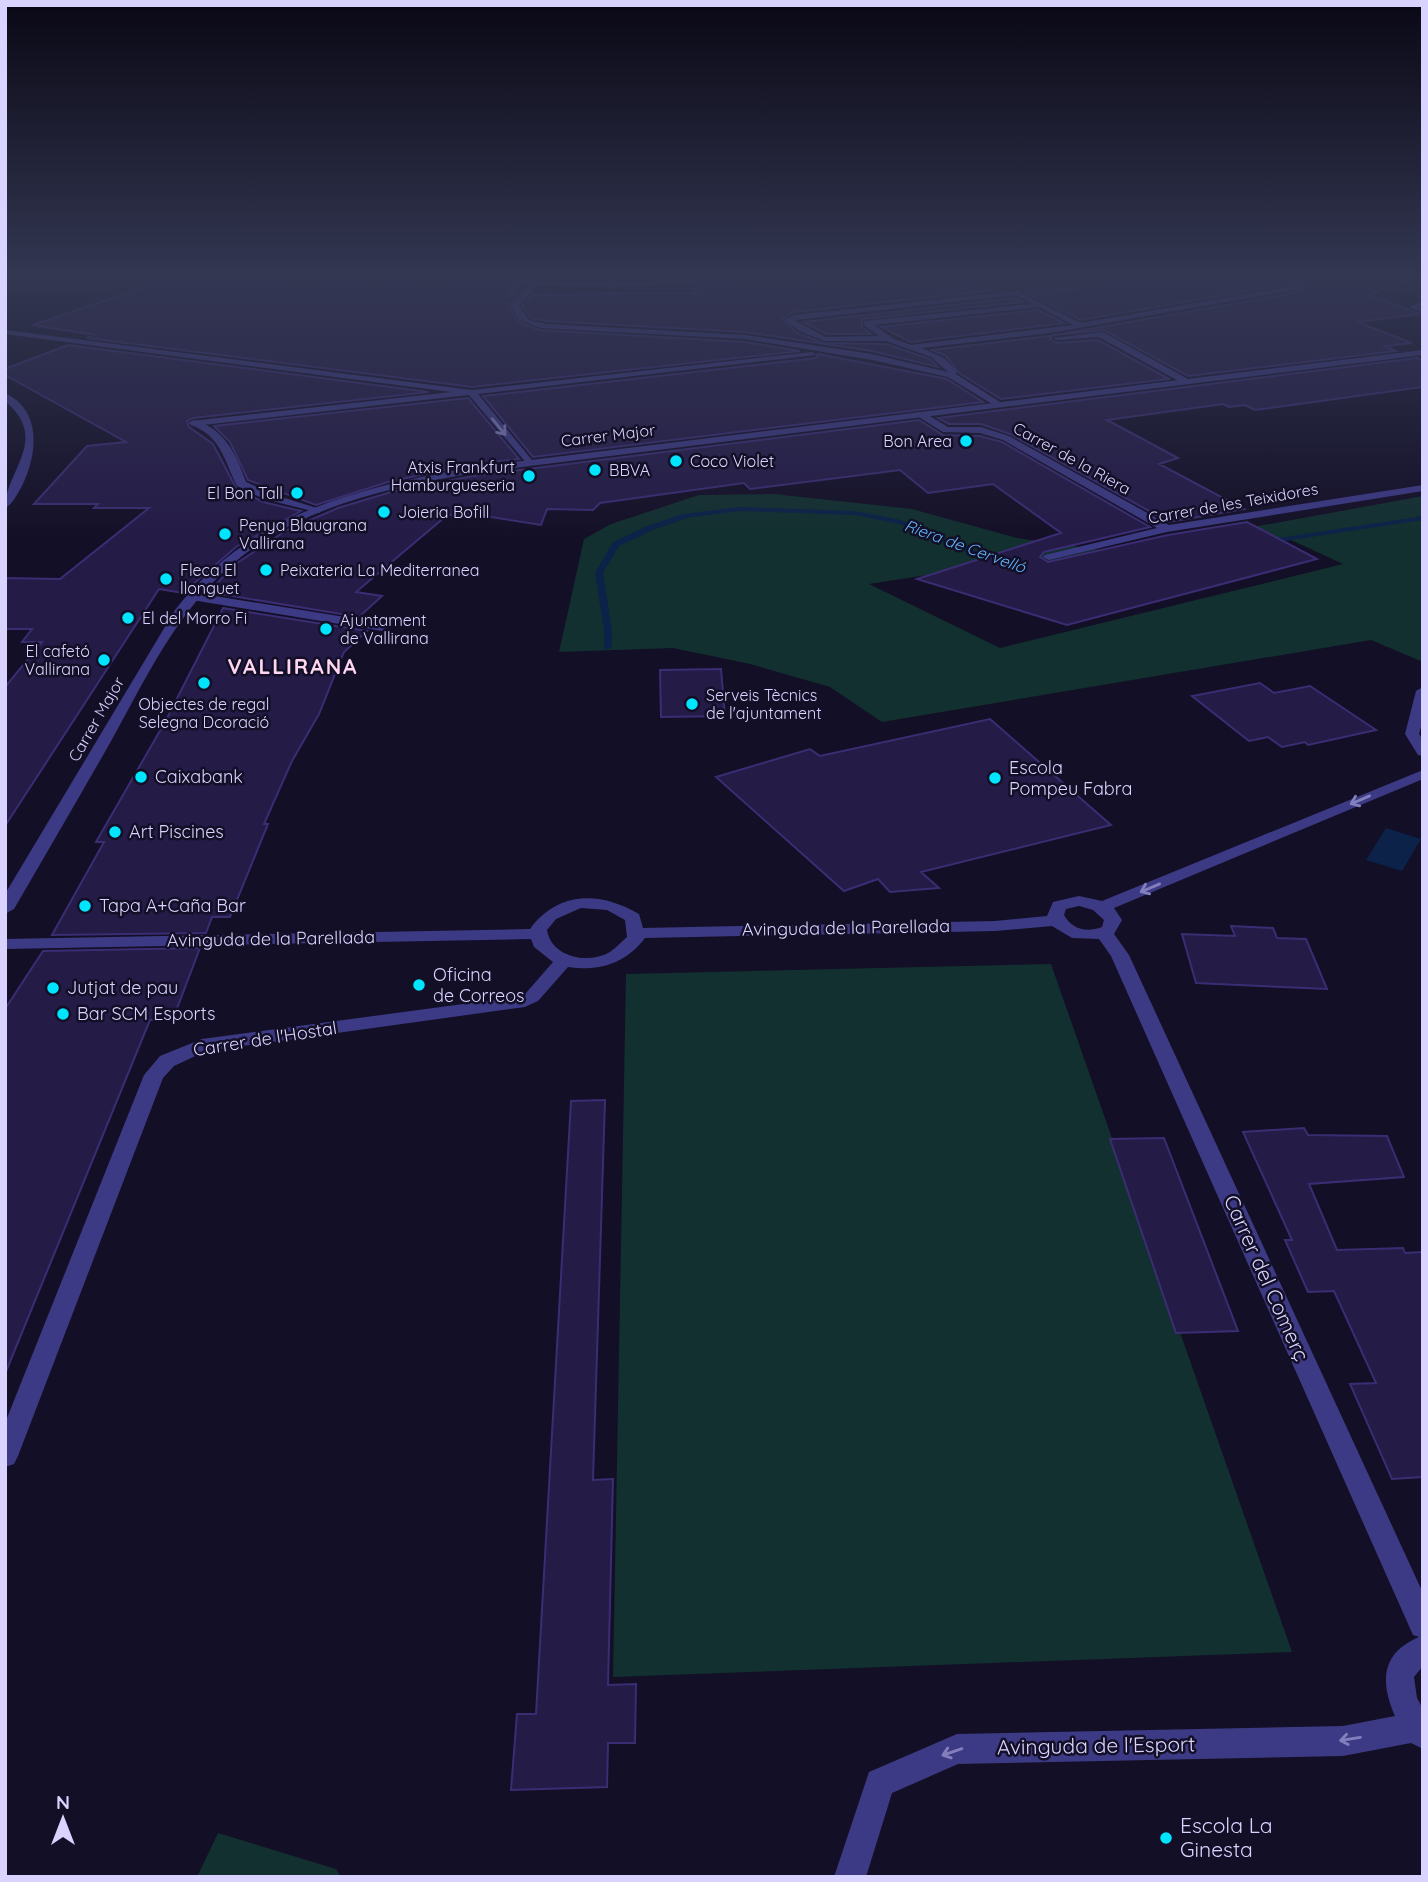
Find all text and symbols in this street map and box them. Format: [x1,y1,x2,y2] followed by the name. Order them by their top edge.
[1010,417,1134,499] street label: Carrer de la Riera
[492,418,507,436] one-way arrow
[560,419,656,451] street label: Carrer Major
[883,431,952,451] place label: Bon Area
[958,433,974,449] marker: Bon Area
[690,451,774,471] place label: Coco Violet
[668,453,684,469] marker: Coco Violet
[391,457,515,495] place label: Atxis Frankfurt Hamburgueseria
[609,460,650,480] place label: BBVA
[587,462,603,478] marker: BBVA
[521,468,537,484] marker: Atxis Frankfurt Hamburgueseria
[1146,478,1320,528] street label: Carrer de les Teixidores
[207,483,283,503] place label: El Bon Tall
[289,485,305,501] marker: El Bon Tall
[398,502,490,522] place label: Joieria Bofill
[376,504,392,520] marker: Joieria Bofill
[239,515,367,553] place label: Penya Blaugrana Vallirana
[902,515,1029,578] water label: Riera de Cervelló
[217,526,233,542] marker: Penya Blaugrana Vallirana
[180,560,240,598] place label: Fleca El llonguet
[280,560,480,580] place label: Peixateria La Mediterranea
[258,562,274,578] marker: Peixateria La Mediterranea
[158,571,174,587] marker: Fleca El llonguet
[142,608,247,628] place label: El del Morro Fi
[120,610,136,626] marker: El del Morro Fi
[340,610,429,648] place label: Ajuntament de Vallirana
[318,621,334,637] marker: Ajuntament de Vallirana
[24,641,90,679] place label: El cafetó Vallirana
[96,652,112,668] marker: El cafetó Vallirana
[227,653,359,679] district label: VALLIRANA
[64,673,128,765] street label: Carrer Major
[196,675,212,691] marker: Objectes de regal Selegna Dcoració
[706,685,822,723] place label: Serveis Tècnics de l'ajuntament
[138,694,270,732] place label: Objectes de regal Selegna Dcoració
[684,696,700,712] marker: Serveis Tècnics de l'ajuntament
[1009,756,1132,800] place label: Escola Pompeu Fabra
[155,765,243,788] place label: Caixabank
[133,769,149,785] marker: Caixabank
[987,770,1003,786] marker: Escola Pompeu Fabra
[1349,794,1371,807] one-way arrow
[129,820,224,843] place label: Art Piscines
[107,824,123,840] marker: Art Piscines
[1139,882,1161,895] one-way arrow
[99,894,246,917] place label: Tapa A+Caña Bar
[77,898,93,914] marker: Tapa A+Caña Bar
[742,914,950,941] street label: Avinguda de la Parellada
[167,925,375,952] street label: Avinguda de la Parellada
[433,963,525,1007] place label: Oficina de Correos
[67,976,178,999] place label: Jutjat de pau
[411,977,427,993] marker: Oficina de Correos
[45,980,61,996] marker: Jutjat de pau
[77,1002,215,1025] place label: Bar SCM Esports
[55,1006,71,1022] marker: Bar SCM Esports
[191,1016,338,1061] street label: Carrer de l'Hostal
[1219,1190,1315,1365] street label: Carrer del Comerç
[997,1730,1195,1760] street label: Avinguda de l'Esport
[1339,1733,1361,1746] one-way arrow
[941,1747,963,1759] one-way arrow
[28,1784,98,1854] north arrow
[56,1790,70,1814] text: N
[1180,1812,1273,1862] place label: Escola La Ginesta
[1158,1830,1174,1846] marker: Escola La Ginesta

